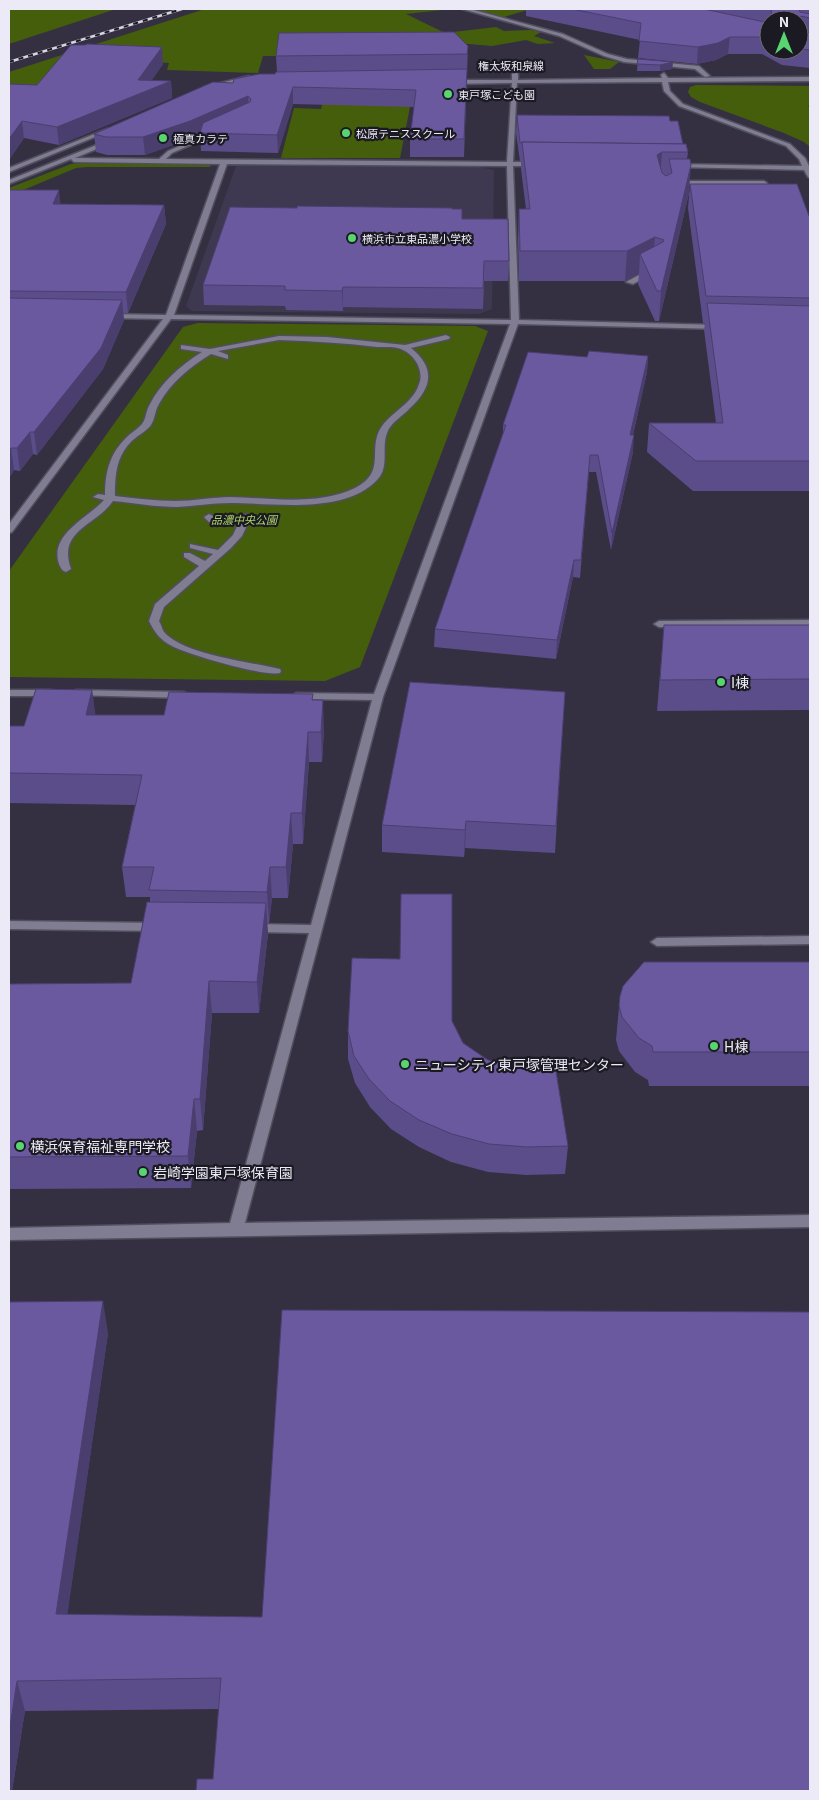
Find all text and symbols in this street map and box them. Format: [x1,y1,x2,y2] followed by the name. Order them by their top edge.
[759,10,809,60] north arrow
[779,11,789,31] text: N
[478,57,544,73] street label: 権太坂和泉線
[458,86,535,102] place label: 東戸塚こども園
[442,88,454,100] marker: 東戸塚こども園
[356,125,455,141] place label: 松原テニススクール
[340,127,352,139] marker: 松原テニススクール
[173,130,228,146] place label: 極真カラテ
[157,132,169,144] marker: 極真カラテ
[362,230,472,246] place label: 横浜市立東品濃小学校
[346,232,358,244] marker: 横浜市立東品濃小学校
[211,511,279,527] park label: 品濃中央公園
[731,672,749,692] place label: I棟
[715,676,727,688] marker: I棟
[724,1036,748,1056] place label: H棟
[708,1040,720,1052] marker: H棟
[415,1054,624,1074] place label: ニューシティ東戸塚管理センター
[399,1058,411,1070] marker: ニューシティ東戸塚管理センター
[30,1136,170,1156] place label: 横浜保育福祉専門学校
[14,1140,26,1152] marker: 横浜保育福祉専門学校
[153,1162,293,1182] place label: 岩崎学園東戸塚保育園
[137,1166,149,1178] marker: 岩崎学園東戸塚保育園

